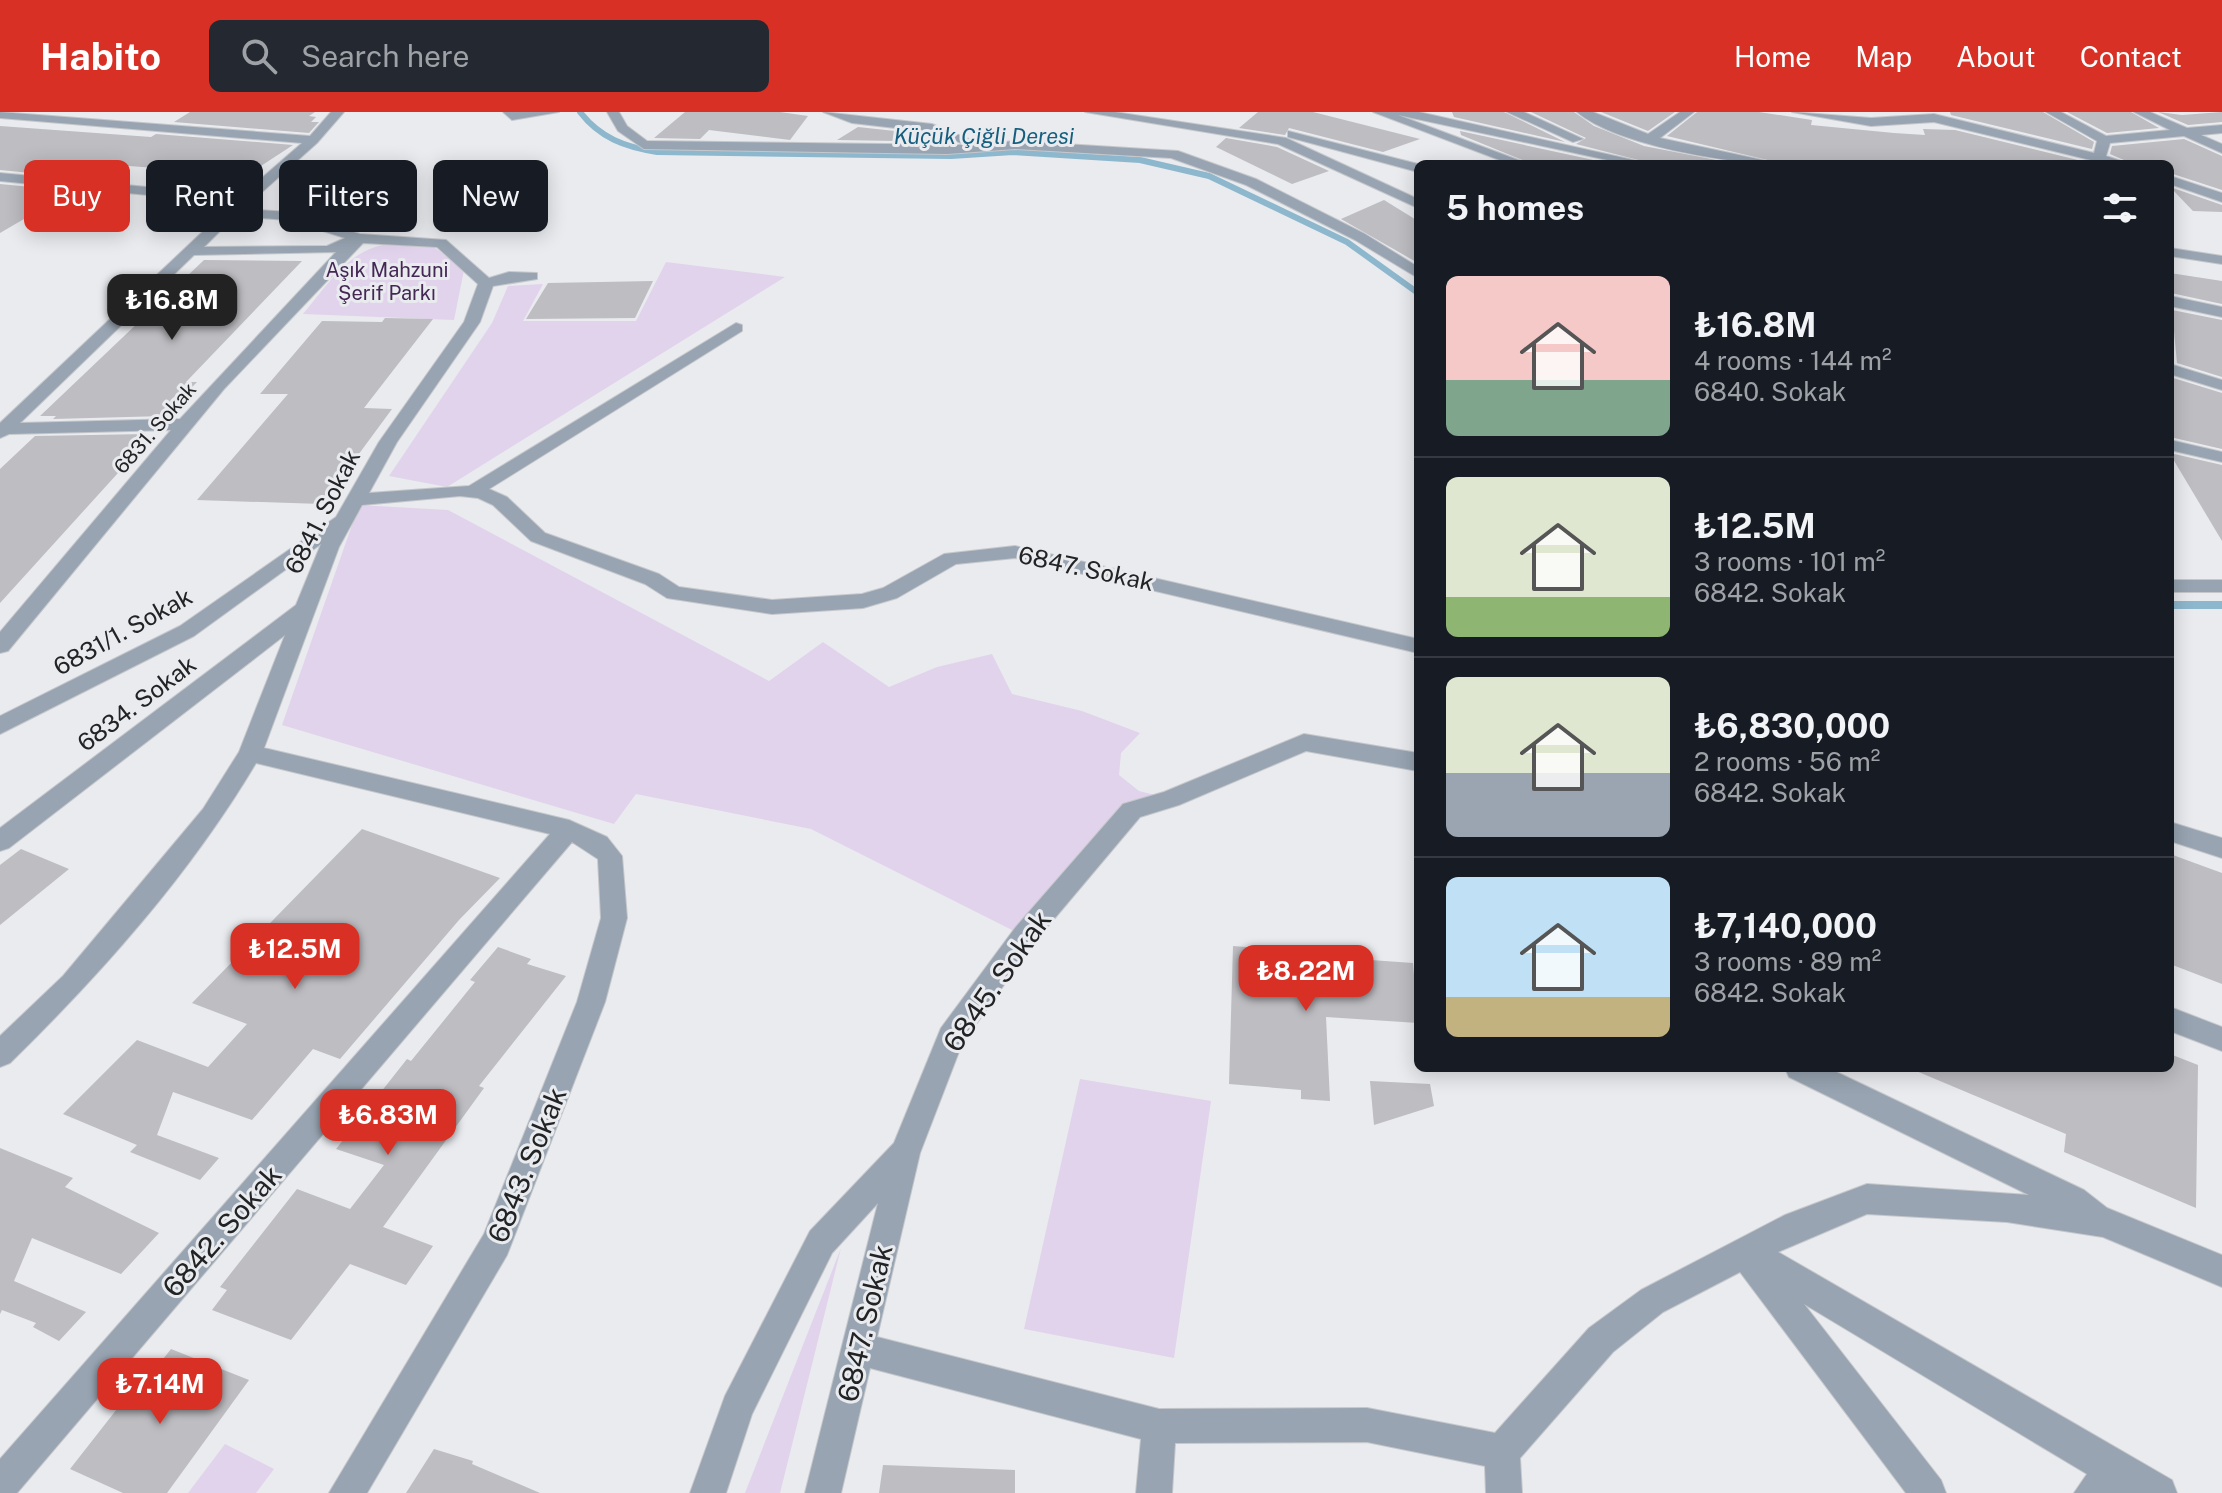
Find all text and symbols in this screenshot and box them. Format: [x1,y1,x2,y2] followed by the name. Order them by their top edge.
[209,20,769,92] search box
[40,34,161,79] text: Habito
[237,34,281,78] icon: search
[301,38,470,74] text: Search here
[1734,40,1811,73] text: Home
[1855,40,1912,73] text: Map
[1956,40,2036,73] text: About
[2080,40,2182,73] text: Contact
[894,123,1075,149] water label: Küçük Çiğli Deresi
[24,160,130,232] chip: Buy
[146,160,263,232] chip: Rent
[279,160,417,232] chip: Filters
[433,160,548,232] chip: New
[2098,186,2142,230] icon: filters
[1446,188,1584,228] text: 5 homes
[325,258,449,305] park label: Aşık Mahzuni Şerif Parkı
[107,274,237,342] pin: ₺16.8M
[125,284,219,315] text: ₺16.8M
[1694,305,1816,345] text: ₺16.8M
[1510,308,1606,404] icon: home
[1694,345,1892,376] text: 4 rooms · 144 m²
[1694,376,1846,407] text: 6840. Sokak
[109,377,201,479] street label: 6831. Sokak
[279,445,365,578] street label: 6841. Sokak
[1694,506,1816,546] text: ₺12.5M
[1510,509,1606,605] icon: home
[1016,540,1156,596] street label: 6847. Sokak
[1694,546,1885,577] text: 3 rooms · 101 m²
[1694,577,1846,608] text: 6842. Sokak
[48,582,197,681] street label: 6831/1. Sokak
[72,650,201,757] street label: 6834. Sokak
[1694,706,1890,746] text: ₺6,830,000
[1510,709,1606,805] icon: home
[1694,746,1880,777] text: 2 rooms · 56 m²
[1694,777,1846,808] text: 6842. Sokak
[936,904,1057,1058] street label: 6845. Sokak
[1694,906,1877,946] text: ₺7,140,000
[1510,909,1606,1005] icon: home
[230,923,360,991] pin: ₺12.5M
[248,933,342,964] text: ₺12.5M
[1241,945,1371,1013] pin: ₺8.22M
[1694,946,1881,977] text: 3 rooms · 89 m²
[1257,955,1355,986] text: ₺8.22M
[1694,977,1846,1008] text: 6842. Sokak
[480,1082,573,1247] street label: 6843. Sokak
[323,1089,453,1157] pin: ₺6.83M
[338,1099,438,1130] text: ₺6.83M
[155,1158,288,1303] street label: 6842. Sokak
[830,1241,899,1405] street label: 6847. Sokak
[95,1358,225,1426] pin: ₺7.14M
[115,1368,205,1399] text: ₺7.14M

